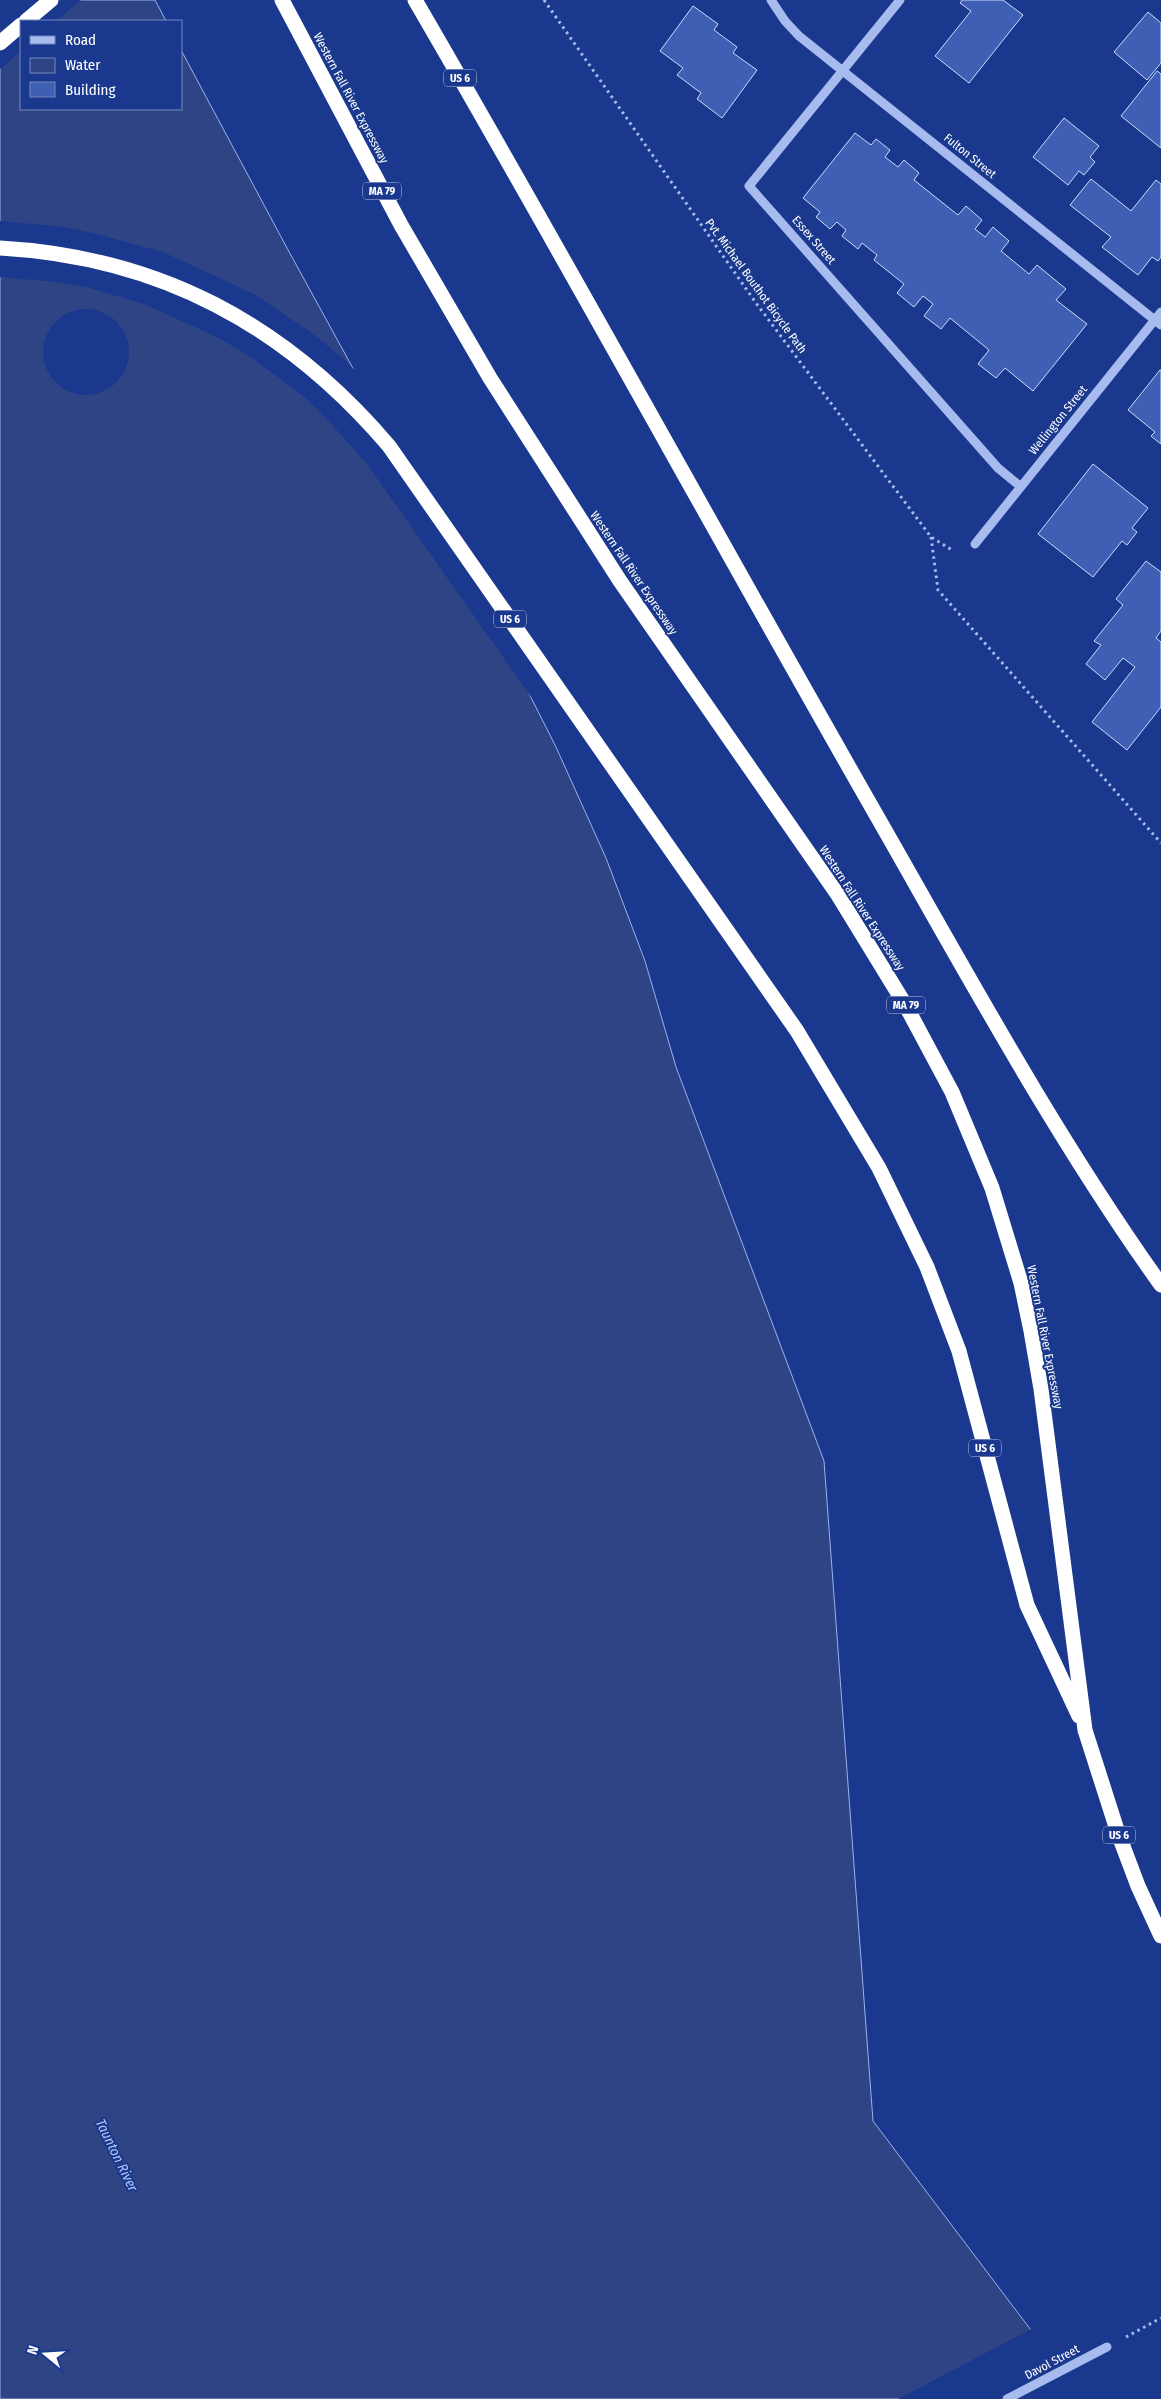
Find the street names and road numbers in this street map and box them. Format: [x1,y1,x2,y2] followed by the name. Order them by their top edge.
[311,30,392,166] street label: Western Fall River Expressway
[444,70,476,86] road number: US 6
[941,131,999,181] street label: Fulton Street
[363,182,401,200] road number: MA 79
[789,213,839,267] street label: Essex Street
[702,216,810,356] street label: Pvt. Michael Bouthot Bicycle Path
[1026,383,1090,457] street label: Wellington Street
[587,509,681,638] street label: Western Fall River Expressway
[494,610,526,628] road number: US 6
[816,843,908,974] street label: Western Fall River Expressway
[887,996,925,1014] road number: MA 79
[1024,1264,1066,1411] street label: Western Fall River Expressway
[969,1440,1001,1456] road number: US 6
[1103,1826,1135,1844] road number: US 6
[1022,2342,1082,2382] street label: Davol Street

